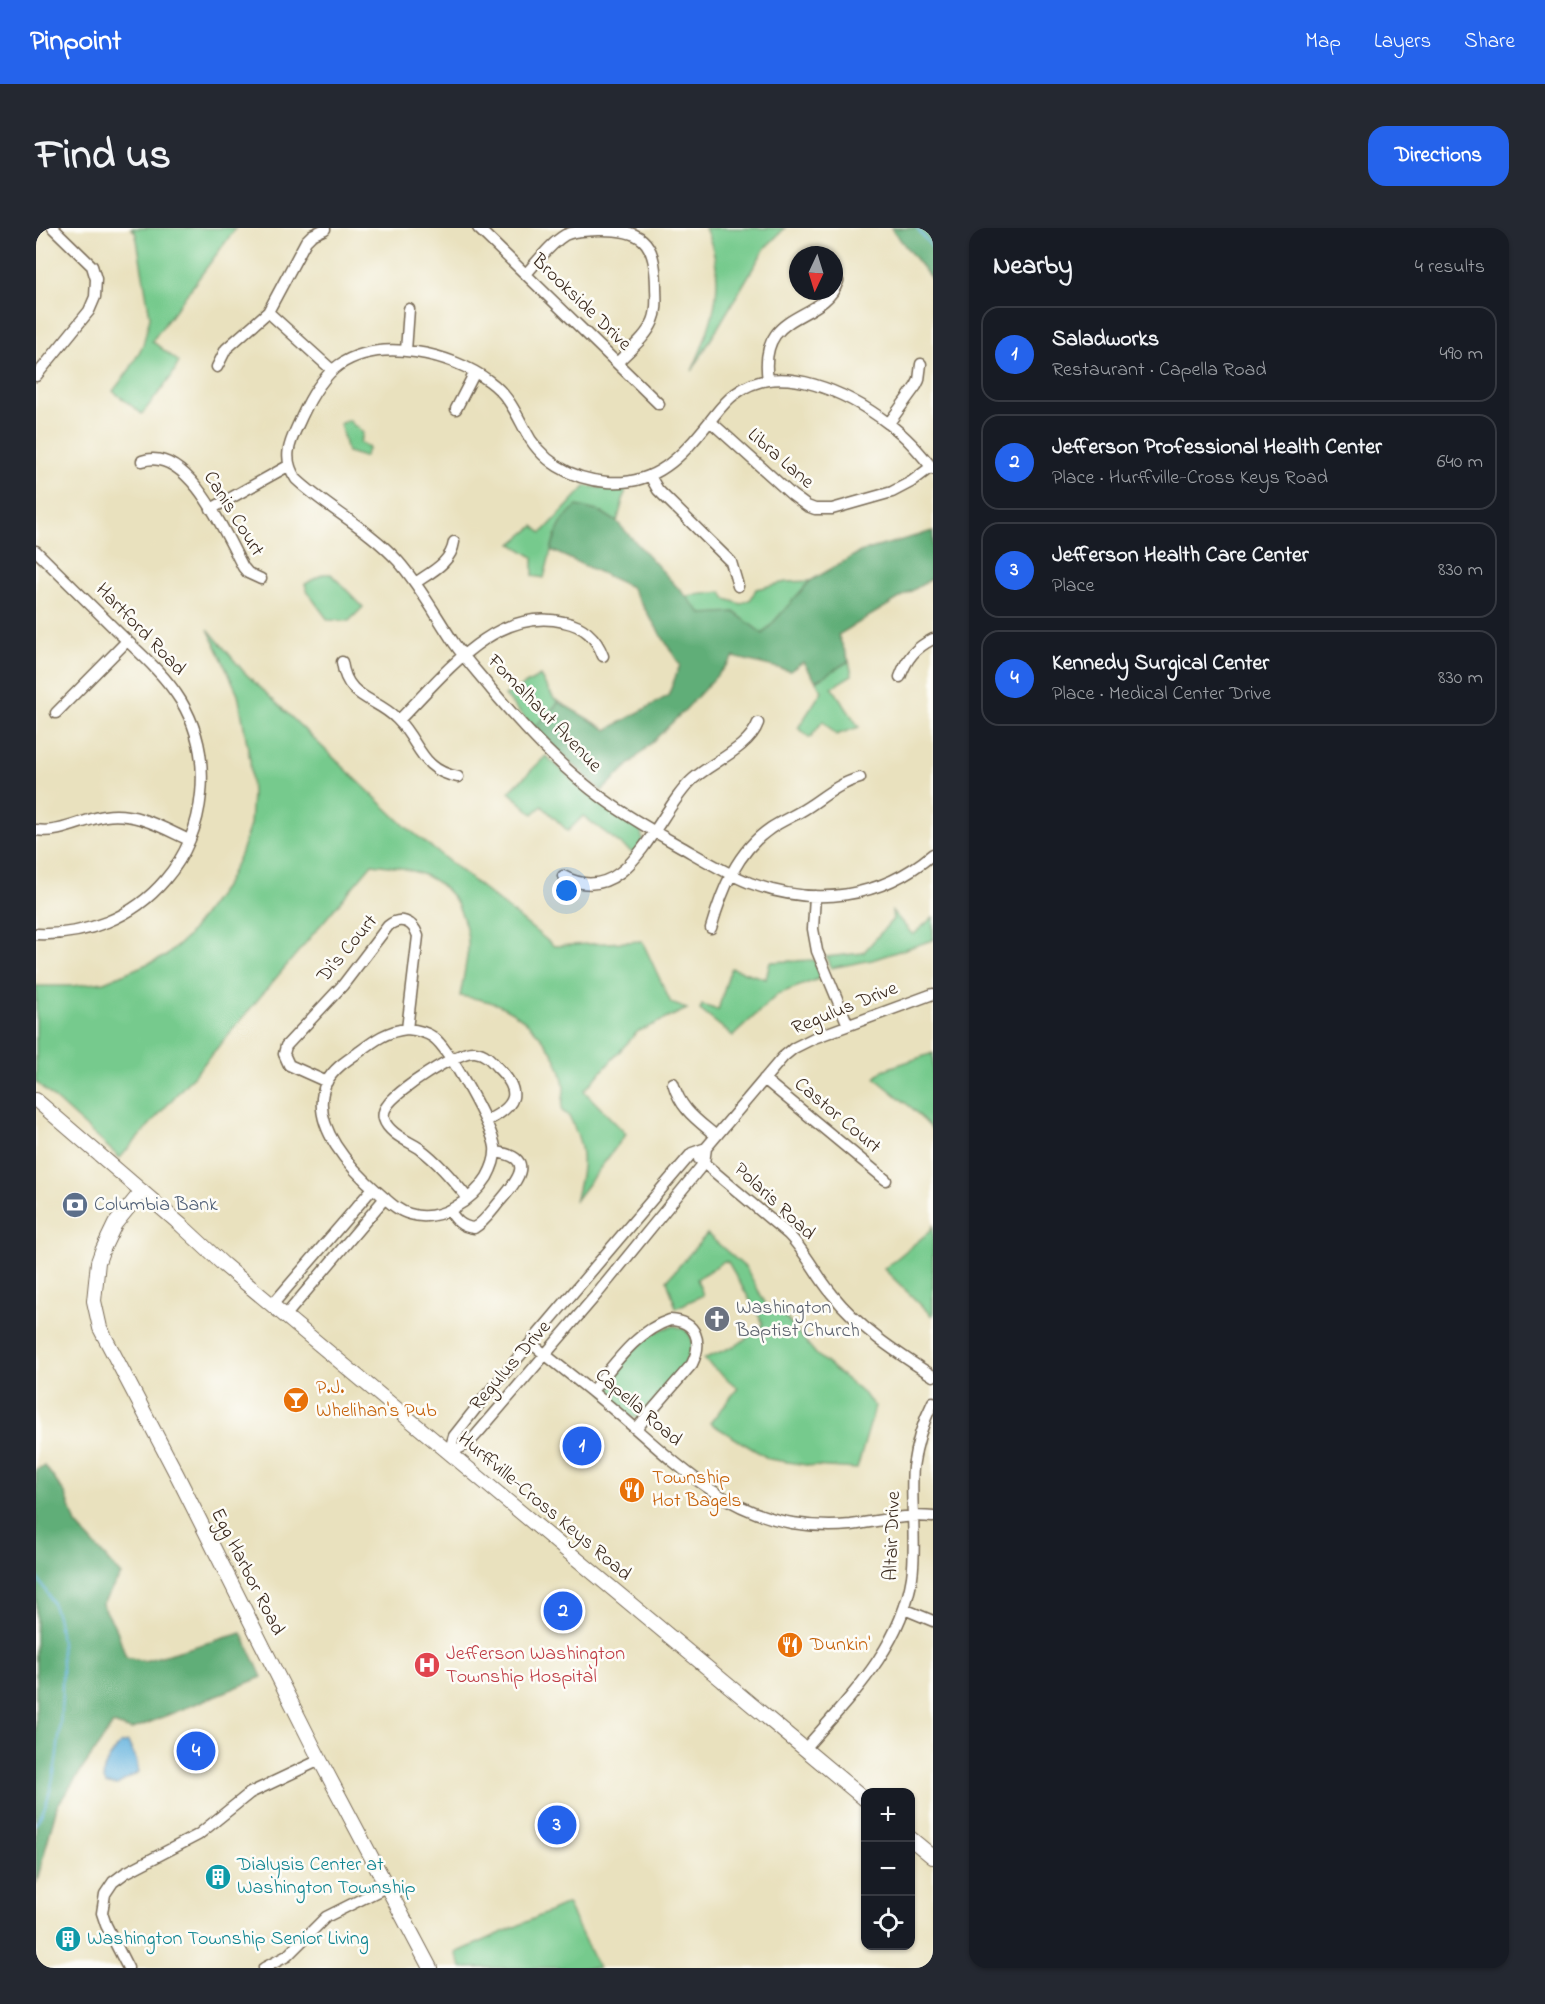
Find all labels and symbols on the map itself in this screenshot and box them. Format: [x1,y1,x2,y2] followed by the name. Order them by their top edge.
[789,246,843,300] north arrow
[524,247,638,358] street label: Brookside Drive
[740,422,820,496] street label: Libra Lane
[195,466,271,563] street label: Canis Court
[88,577,192,683] street label: Hartford Road
[479,648,608,780] street label: Fomalhaut Avenue
[552,876,581,905] your location
[310,908,385,990] street label: Di's Court
[788,975,903,1044] street label: Regulus Drive
[787,1071,887,1161] street label: Castor Court
[727,1156,821,1248] street label: Polaris Road
[60,1190,90,1220] bank icon: Columbia Bank
[94,1191,218,1220] place label: Columbia Bank
[735,1294,860,1346] place label: Washington Baptist Church
[702,1304,732,1334] church icon: Washington Baptist Church
[463,1314,559,1418] street label: Regulus Drive
[588,1362,688,1454] street label: Capella Road
[316,1374,437,1426] place label: P.J. Whelihan's Pub
[281,1385,311,1415] bar icon: P.J. Whelihan's Pub
[562,1424,602,1468] pin: 1
[451,1425,637,1589] street label: Hurffville-Cross Keys Road
[652,1464,742,1517] place label: Township Hot Bagels
[617,1475,647,1505] restaurant icon: Township Hot Bagels
[877,1491,909,1581] street label: Altair Drive
[202,1503,292,1641] street label: Egg Harbor Road
[544,1588,582,1634] pin: 2
[775,1630,805,1660] restaurant icon: Dunkin'
[809,1631,870,1660] place label: Dunkin'
[446,1640,625,1692] place label: Jefferson Washington Township Hospital
[412,1650,442,1680] hospital icon: Jefferson Washington Township Hospital
[176,1728,216,1774] pin: 4
[538,1802,576,1848] pin: 3
[236,1851,416,1904] place label: Dialysis Center at Washington Township
[203,1862,233,1892] building icon: Dialysis Center at Washington Township
[53,1924,83,1954] building icon: Washington Township Senior Living
[87,1925,369,1955] place label: Washington Township Senior Living

